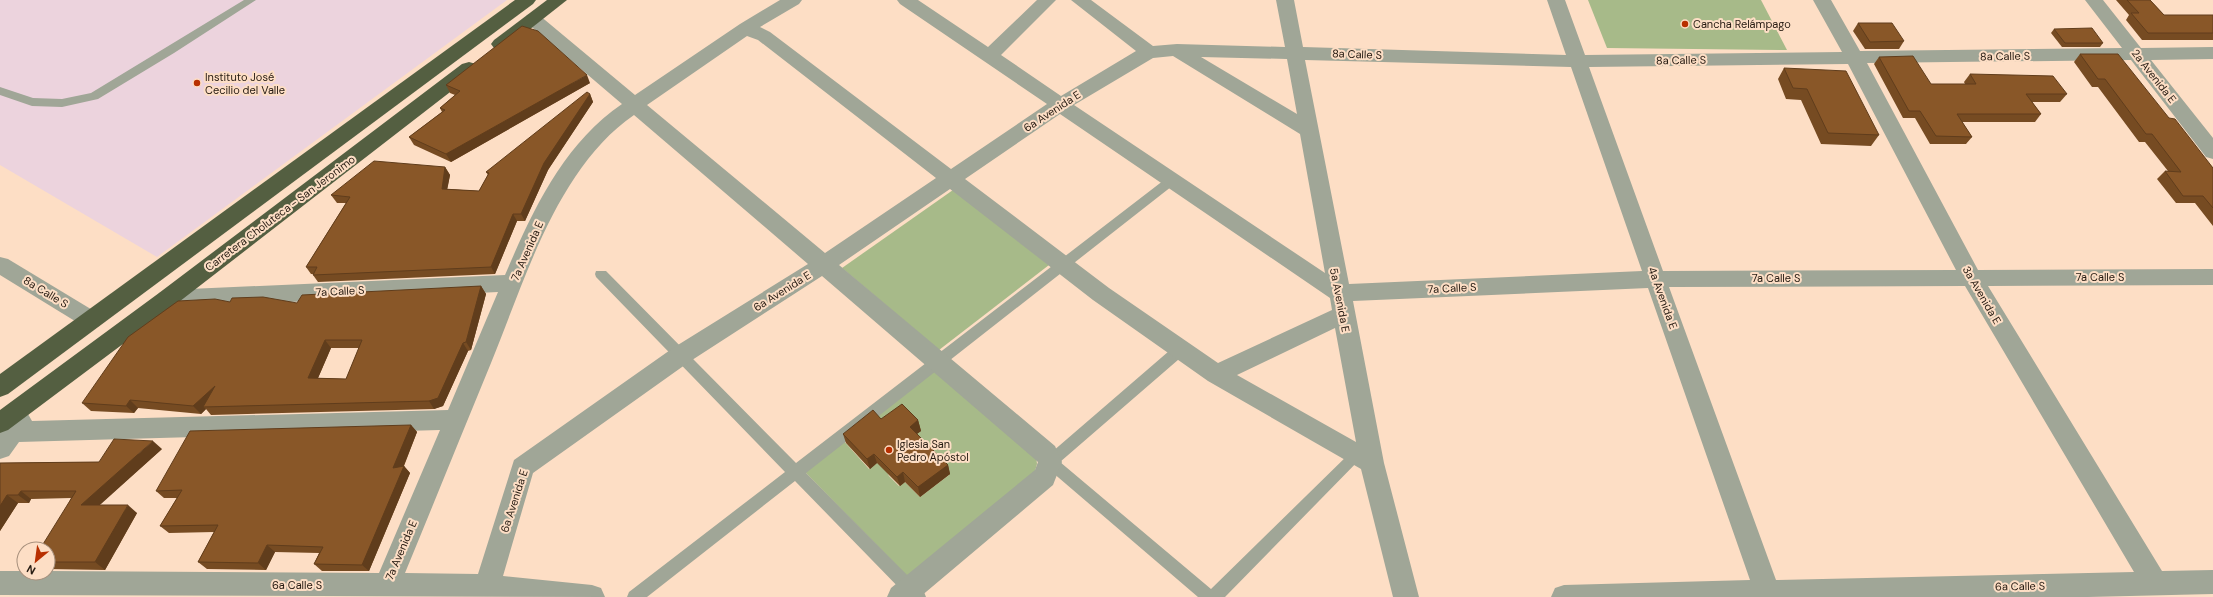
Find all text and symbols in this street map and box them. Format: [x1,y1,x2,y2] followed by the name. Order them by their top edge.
[1693,17,1791,31] place label: Cancha Relámpago
[1680,19,1690,29] marker: Cancha Relámpago
[1332,46,1382,62] street label: 8a Calle S
[2129,46,2179,106] street label: 2a Avenida E
[1980,49,2030,63] street label: 8a Calle S
[1656,53,1706,67] street label: 8a Calle S
[205,70,285,97] place label: Instituto José Cecilio del Valle
[192,78,202,88] marker: Instituto José Cecilio del Valle
[1021,87,1083,135] street label: 6a Avenida E
[202,152,358,274] street label: Carretera Choluteca - San Jeronimo
[508,219,546,283] street label: 7a Avenida E
[1960,263,2004,327] street label: 3a Avenida E
[1645,265,1681,331] street label: 4a Avenida E
[1327,267,1353,333] street label: 5a Avenida E
[751,268,813,314] street label: 6a Avenida E
[2076,270,2124,284] street label: 7a Calle S
[1752,271,1800,285] street label: 7a Calle S
[21,273,71,311] street label: 8a Calle S
[1427,280,1477,296] street label: 7a Calle S
[315,283,365,299] street label: 7a Calle S
[897,437,969,464] place label: Iglesia San Pedro Apóstol
[884,445,894,455] marker: Iglesia San Pedro Apóstol
[497,468,531,534] street label: 6a Avenida E
[382,518,420,582] street label: 7a Avenida E
[16,541,56,581] north arrow
[24,562,38,578] text: N
[272,578,322,592] street label: 6a Calle S
[1995,579,2045,593] street label: 6a Calle S

